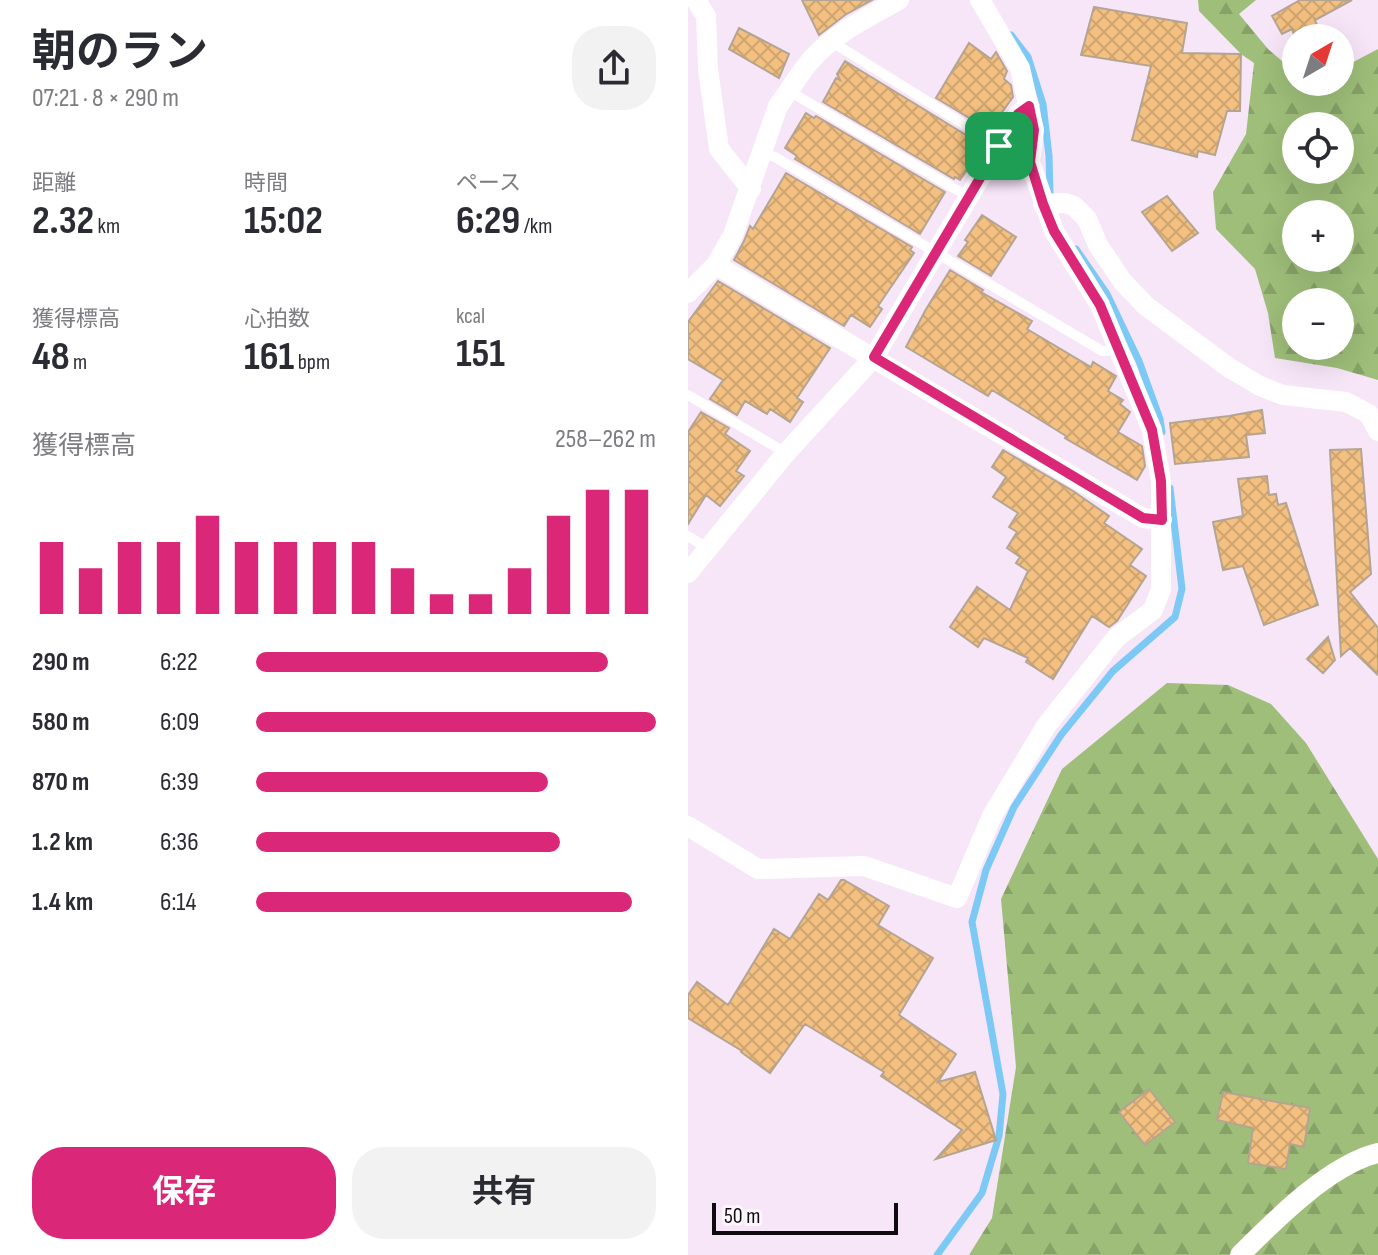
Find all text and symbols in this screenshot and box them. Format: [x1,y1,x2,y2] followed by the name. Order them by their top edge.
[1282,24,1354,96] north arrow
[1282,24,1354,360] map controls
[32,26,208,79] text: 朝のラン
[572,26,656,110] button: share
[32,83,179,114] text: 07:21 · 8 × 290 m
[965,112,1033,180] pin
[1282,112,1354,184] button: locate
[977,124,1021,168] icon: arrive
[32,170,76,197] text: 距離
[244,170,288,197] text: 時間
[456,170,521,197] text: ペース
[32,197,94,245] text: 2.32
[244,197,323,245] text: 15:02
[456,197,520,245] text: 6:29
[1282,200,1354,272] button: +
[94,213,120,240] text: km
[520,213,552,240] text: /km
[1282,288,1354,360] button: −
[456,303,485,330] text: kcal
[32,306,120,333] text: 獲得標高
[244,306,310,333] text: 心拍数
[456,330,505,378] text: 151
[32,333,70,381] text: 48
[244,333,294,381] text: 161
[70,349,87,376] text: m
[294,349,330,376] text: bpm
[555,424,656,455] text: 258–262 m
[32,431,136,462] text: 獲得標高
[32,647,89,678] text: 290 m
[160,647,198,678] text: 6:22
[32,707,89,738] text: 580 m
[160,707,199,738] text: 6:09
[32,767,89,798] text: 870 m
[160,767,199,798] text: 6:39
[32,827,93,858] text: 1.2 km
[160,827,199,858] text: 6:36
[32,887,93,918] text: 1.4 km
[160,887,196,918] text: 6:14
[32,1147,336,1239] button: 保存
[352,1147,656,1239] button: 共有
[712,1199,898,1235] scale bar
[724,1203,760,1230] text: 50 m

